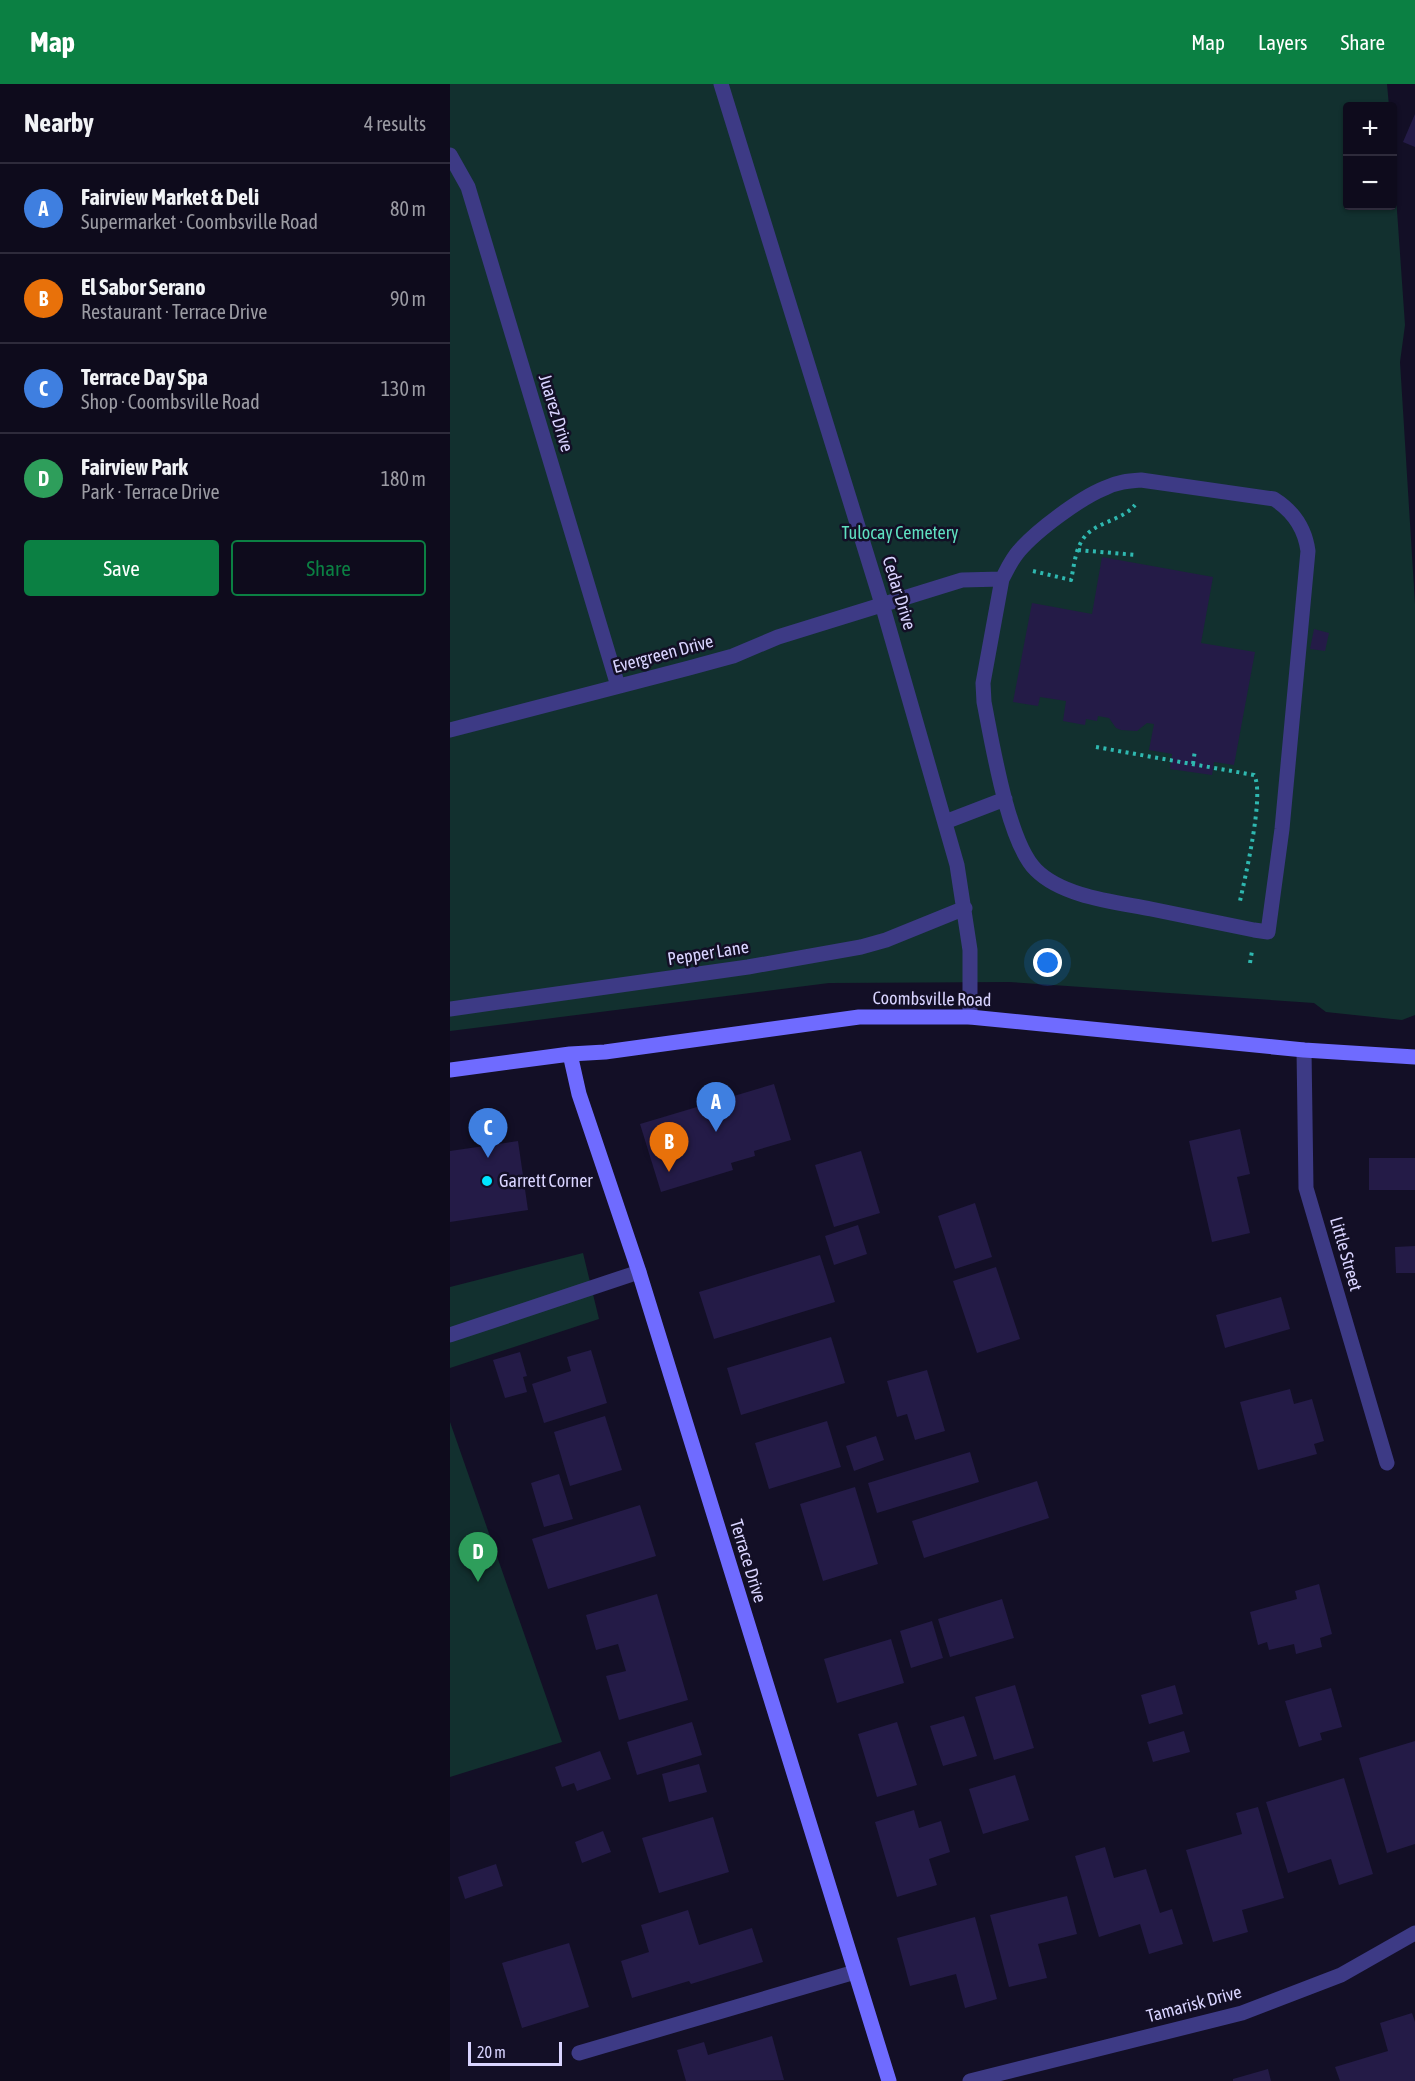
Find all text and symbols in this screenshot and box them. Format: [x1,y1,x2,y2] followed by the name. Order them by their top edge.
[30,26,75,58] text: Map
[1191,30,1225,54] text: Map
[1258,30,1308,54] text: Layers
[1341,30,1385,54] text: Share
[1343,102,1397,210] map controls
[1343,102,1397,156] button: +
[24,108,94,138] text: Nearby
[364,112,426,135] text: 4 results
[1343,156,1397,210] button: −
[81,184,259,210] text: Fairview Market & Deli
[39,197,48,220] text: A
[390,197,426,220] text: 80 m
[81,210,318,233] text: Supermarket · Coombsville Road
[81,274,205,300] text: El Sabor Serano
[39,287,48,310] text: B
[390,287,426,310] text: 90 m
[81,300,267,323] text: Restaurant · Terrace Drive
[81,364,208,390] text: Terrace Day Spa
[535,371,578,454] street label: Juarez Drive
[39,377,48,400] text: C
[381,377,426,400] text: 130 m
[81,390,260,413] text: Shop · Coombsville Road
[81,454,188,480] text: Fairview Park
[38,467,49,490] text: D
[381,467,426,490] text: 180 m
[81,480,220,503] text: Park · Terrace Drive
[842,522,958,543] park label: Tulocay Cemetery
[24,540,219,596] button: Save
[231,540,426,596] button: Share
[878,554,921,632] street label: Cedar Drive
[610,630,715,677] street label: Evergreen Drive
[666,936,750,969] street label: Pepper Lane
[1033,948,1062,977] your location
[872,987,992,1010] street label: Coombsville Road
[696,1082,736,1132] pin: A
[468,1108,507,1158] pin: C
[650,1122,688,1172] pin: B
[499,1170,593,1191] place label: Garrett Corner
[480,1174,494,1188] marker: Garrett Corner
[1326,1214,1367,1293] street label: Little Street
[726,1517,771,1605] street label: Terrace Drive
[459,1532,498,1582] pin: D
[1144,1981,1244,2026] street label: Tamarisk Drive
[468,2039,562,2066] scale bar
[477,2043,506,2061] text: 20 m

